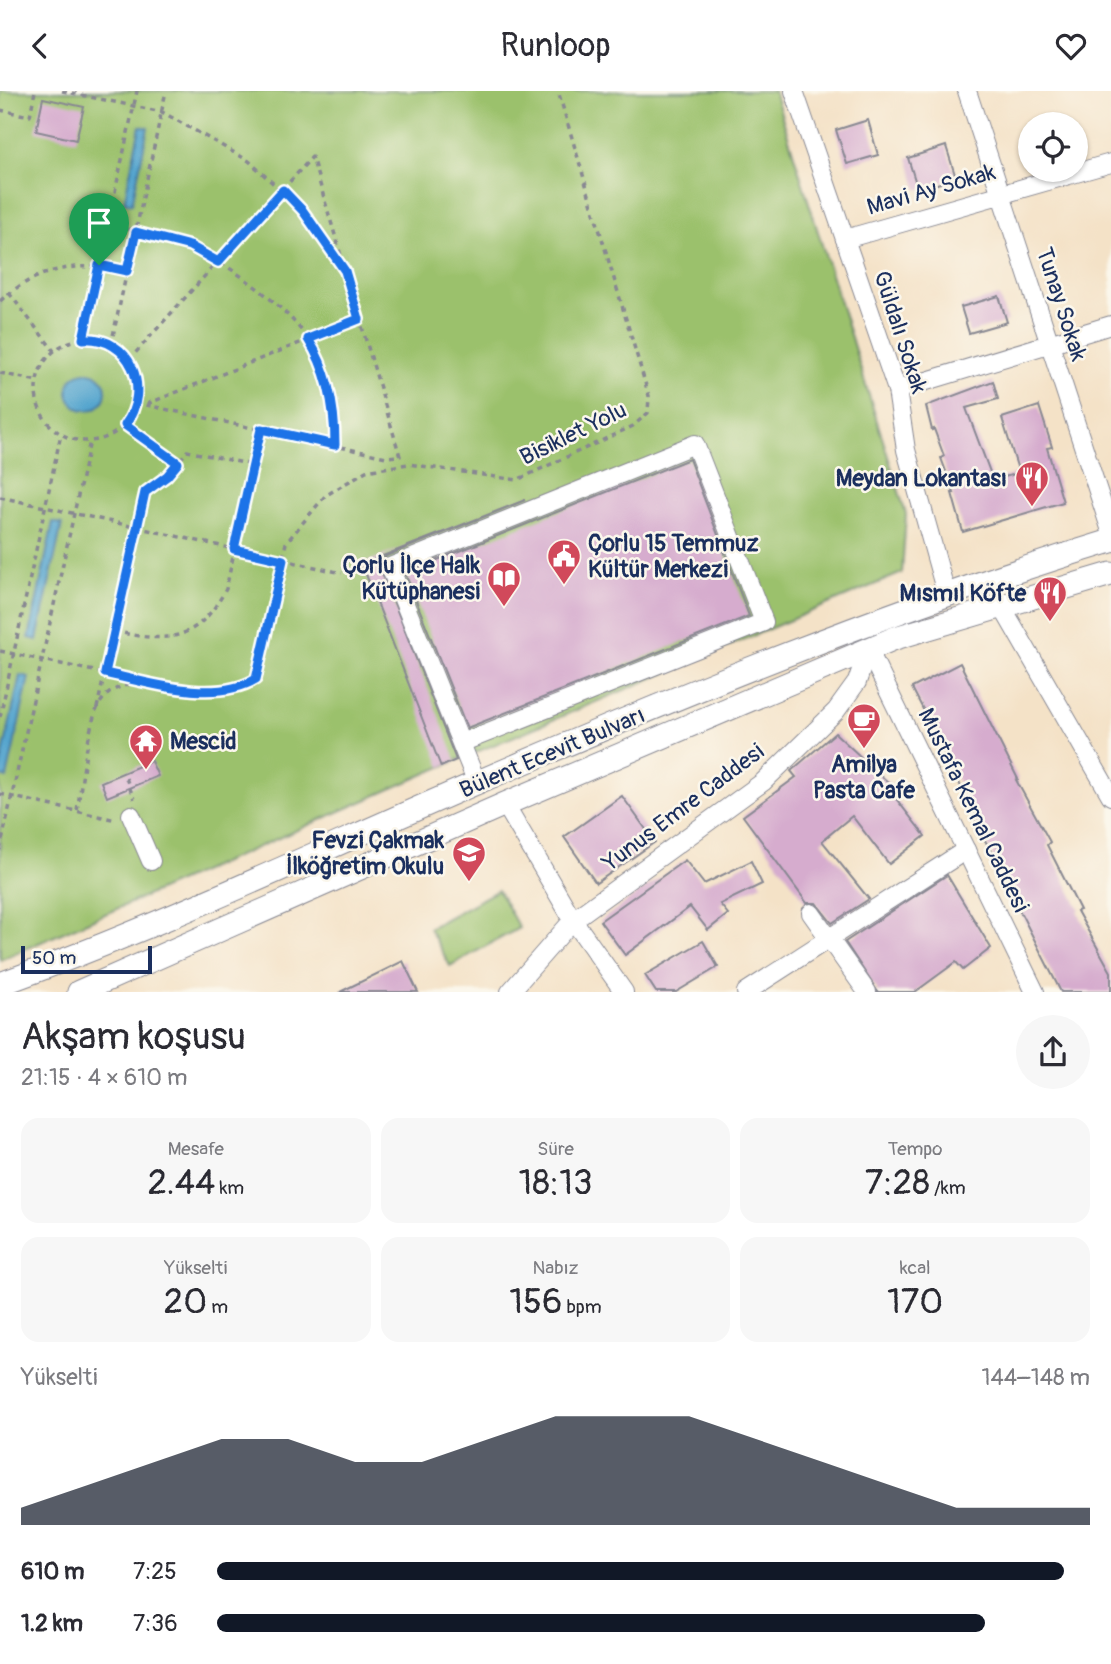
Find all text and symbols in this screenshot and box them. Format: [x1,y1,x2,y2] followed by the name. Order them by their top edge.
[500,26,611,66] text: Runloop
[21,27,59,65] icon: back
[1052,27,1090,65] icon: heart
[1018,112,1088,182] map controls
[1018,112,1088,182] button: locate
[864,157,999,222] street label: Mavi Ay Sokak
[69,193,129,265] pin
[80,204,118,242] icon: arrive
[1030,244,1094,365] street label: Tunay Sokak
[867,267,934,397] street label: Güldalı Sokak
[515,395,631,472] street label: Bisiklet Yolu
[1013,459,1051,508] restaurant icon: Meydan Lokantası
[836,464,1007,493] place label: Meydan Lokantası
[588,529,758,584] place label: Çorlu 15 Temmuz Kültür Merkezi
[545,537,583,586] public building icon: Çorlu 15 Temmuz Kültür Merkezi
[342,551,480,606] place label: Çorlu İlçe Halk Kütüphanesi
[485,559,523,608] library icon: Çorlu İlçe Halk Kütüphanesi
[1031,574,1069,623] restaurant icon: Mısmıl Köfte
[900,579,1027,608] place label: Mısmıl Köfte
[455,700,649,805] street label: Bülent Ecevit Bulvarı
[845,701,883,750] cafe icon: Amilya Pasta Cafe
[912,703,1036,917] street label: Mustafa Kemal Caddesi
[127,722,165,771] temple icon: Mescid
[170,727,236,756] place label: Mescid
[596,737,770,878] street label: Yunus Emre Caddesi
[813,750,916,805] place label: Amilya Pasta Cafe
[286,826,444,881] place label: Fevzi Çakmak İlköğretim Okulu
[450,834,488,883] school or university icon: Fevzi Çakmak İlköğretim Okulu
[21,943,152,975] scale bar
[32,946,76,970] text: 50 m
[21,1013,246,1061] text: Akşam koşusu
[1016,1015,1090,1089] button: share
[21,1063,187,1092] text: 21:15 · 4 × 610 m
[168,1137,224,1161] text: Mesafe
[537,1137,574,1161] text: Süre
[888,1137,942,1161] text: Tempo
[147,1161,215,1205] text: 2.44
[519,1161,592,1205] text: 18:13
[865,1161,930,1205] text: 7:28
[215,1176,244,1200] text: km
[930,1176,966,1200] text: /km
[164,1256,227,1280] text: Yükselti
[532,1256,579,1280] text: Nabız
[900,1256,931,1280] text: kcal
[164,1280,207,1324] text: 20
[509,1280,562,1324] text: 156
[887,1280,943,1324] text: 170
[207,1295,228,1319] text: m
[562,1295,602,1319] text: bpm
[21,1363,98,1392] text: Yükselti
[981,1363,1090,1392] text: 144–148 m
[21,1557,85,1586] text: 610 m
[133,1557,177,1586] text: 7:25
[21,1609,83,1638] text: 1.2 km
[133,1609,178,1638] text: 7:36

